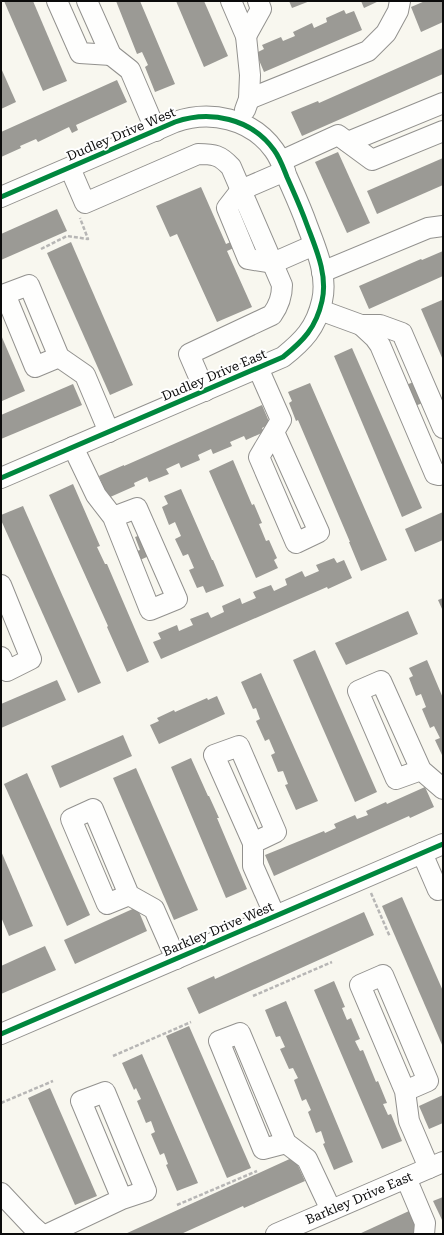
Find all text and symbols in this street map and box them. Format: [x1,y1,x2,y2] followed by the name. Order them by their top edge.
[64,104,178,164] street label: Dudley Drive West
[159,346,269,404] street label: Dudley Drive East
[160,899,276,959] street label: Barkley Drive West
[303,1169,415,1227] street label: Barkley Drive East

